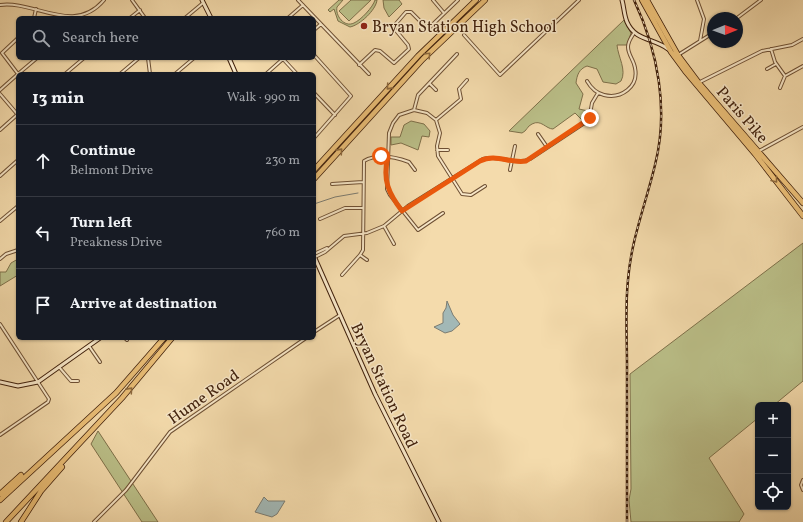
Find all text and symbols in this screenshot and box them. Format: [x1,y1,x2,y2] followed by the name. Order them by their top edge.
[707,12,743,48] north arrow
[16,16,316,60] search box
[372,17,557,39] place label: Bryan Station High School
[359,21,369,31] marker: Bryan Station High School
[30,27,52,49] icon: search
[62,28,139,49] text: Search here
[423,52,431,60] one-way arrow
[387,82,394,90] one-way arrow
[711,82,772,149] street label: Paris Pike
[32,87,85,110] text: 13 min
[227,89,300,107] text: Walk · 990 m
[581,109,599,127] route end
[70,141,135,162] text: Continue
[372,147,390,165] route start
[336,148,343,155] one-way arrow
[32,150,54,172] icon: ahead
[265,152,300,170] text: 230 m
[70,162,153,180] text: Belmont Drive
[770,175,777,182] one-way arrow
[70,213,132,234] text: Turn left
[32,222,54,244] icon: left
[265,224,300,242] text: 760 m
[70,234,162,252] text: Preakness Drive
[32,294,54,316] icon: arrive
[70,294,217,315] text: Arrive at destination
[344,320,422,452] street label: Bryan Station Road
[164,365,244,430] street label: Hume Road
[125,387,132,395] one-way arrow
[755,402,791,510] map controls
[755,402,791,438] button: +
[755,438,791,474] button: −
[755,474,791,510] button: locate

